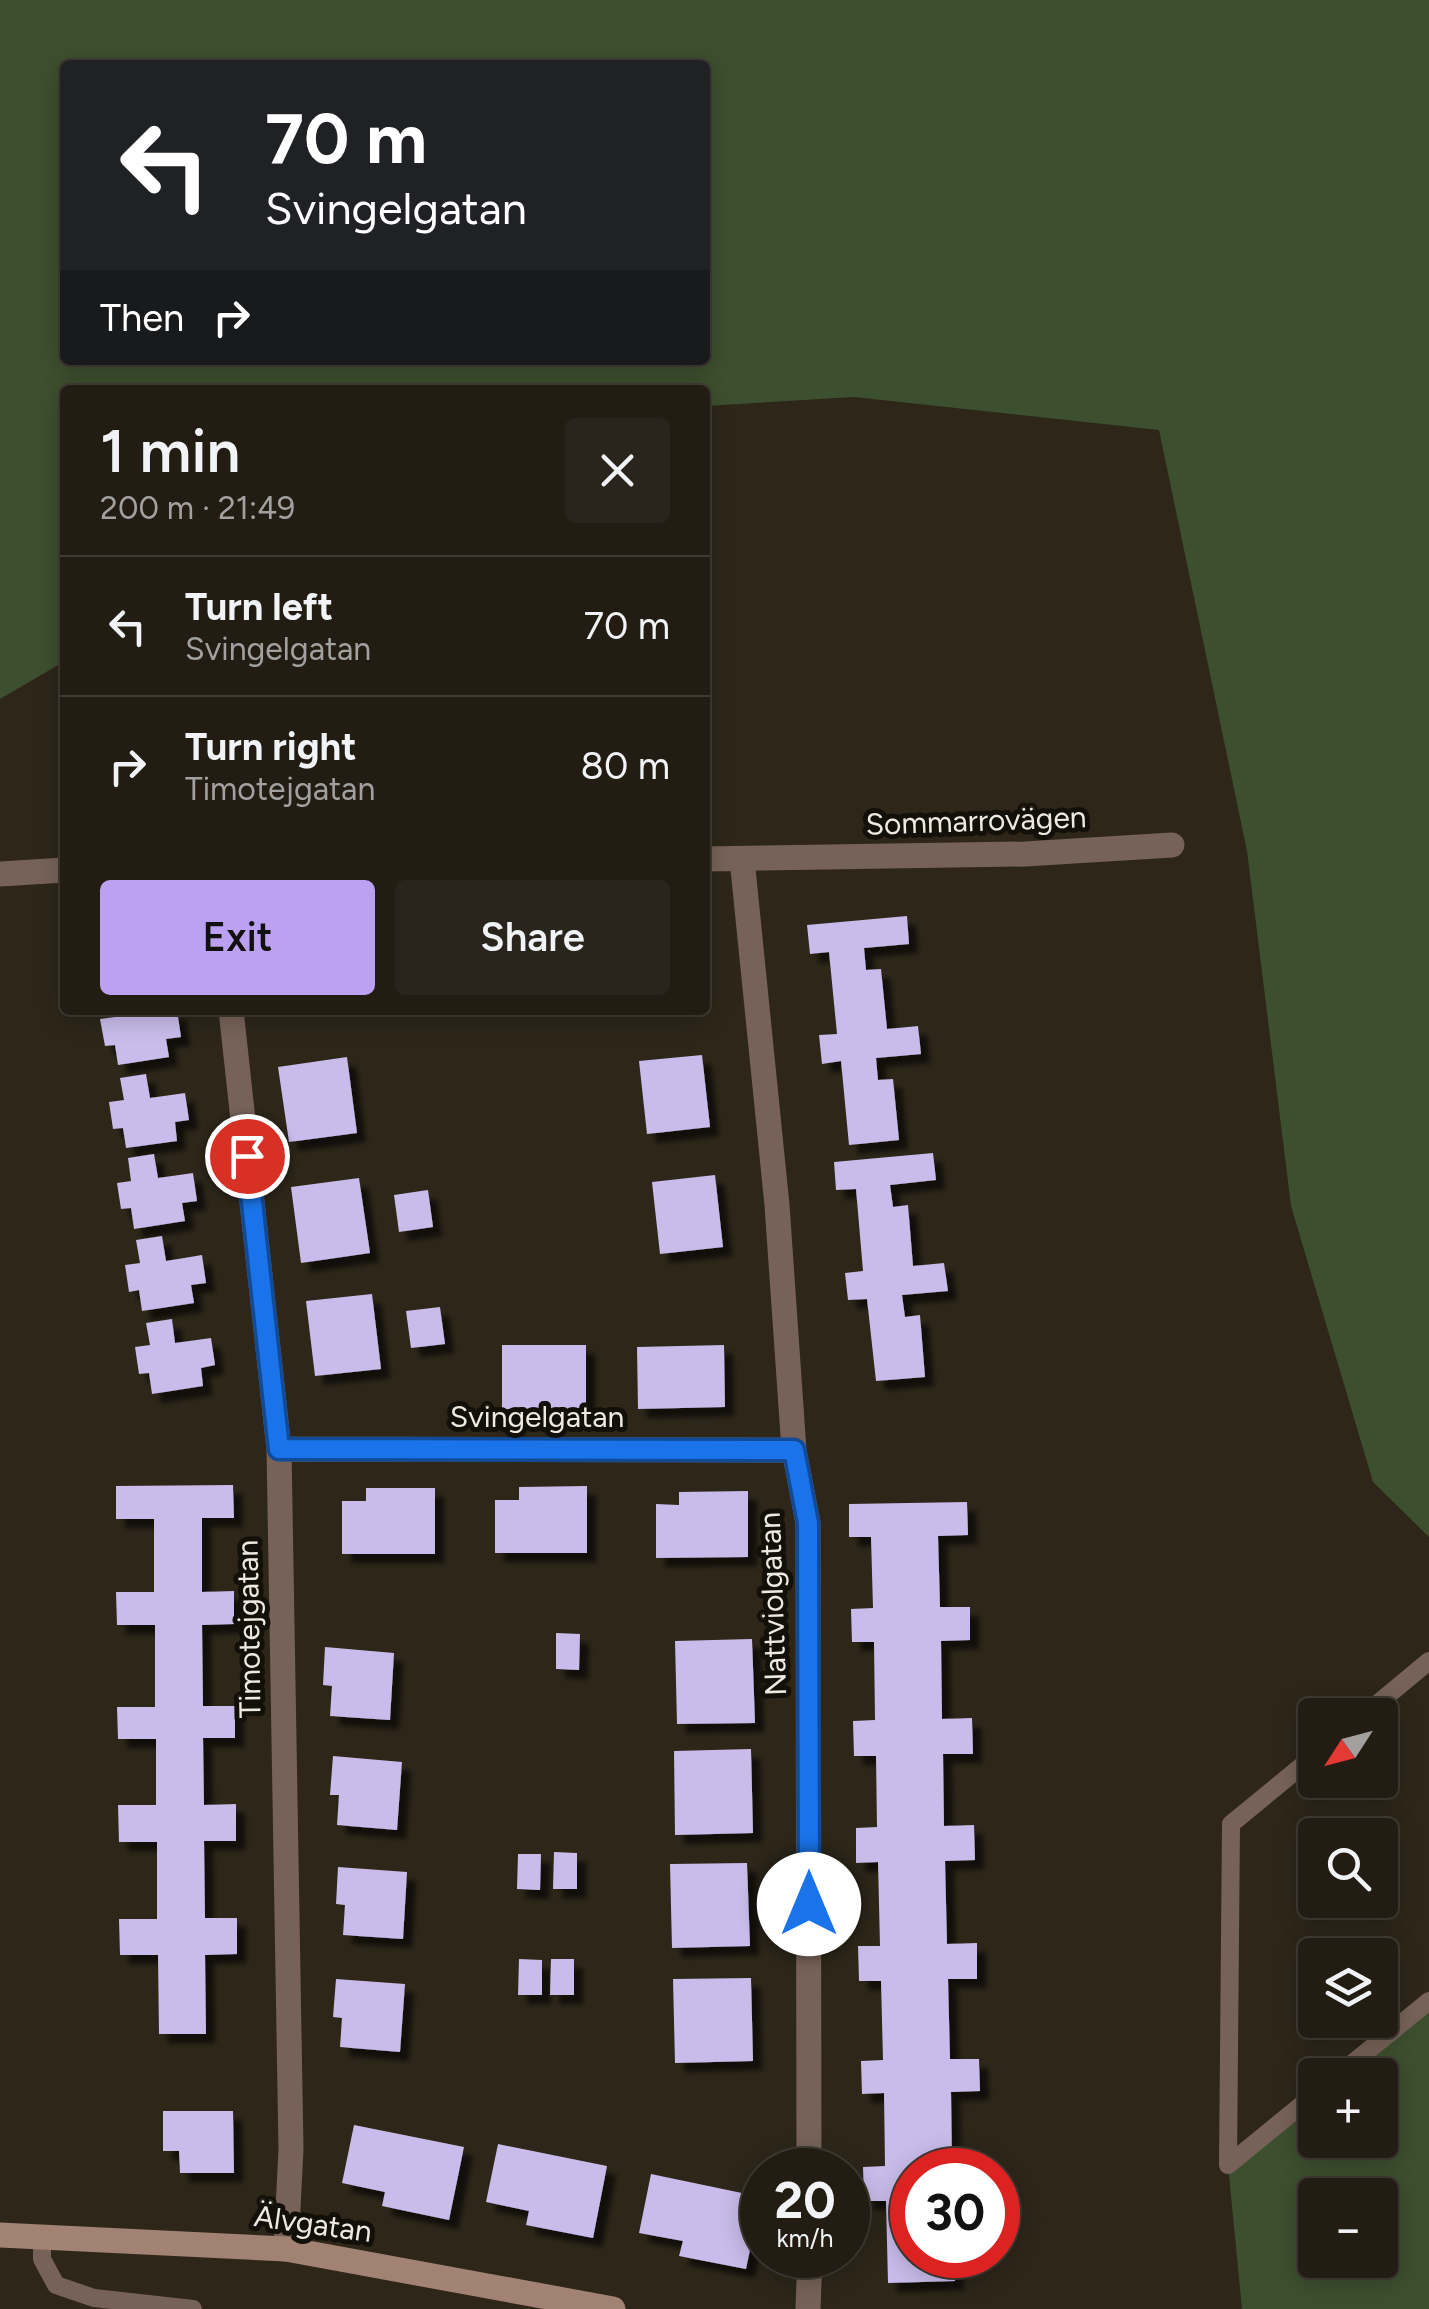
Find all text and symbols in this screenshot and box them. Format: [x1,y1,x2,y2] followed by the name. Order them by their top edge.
[265,96,427,181] text: 70 m
[100,100,230,230] icon: left
[265,181,527,235] text: Svingelgatan
[204,290,259,345] icon: right
[100,295,184,341] text: Then
[100,415,240,487] text: 1 min
[565,418,670,523] button: close
[100,489,295,527] text: 200 m · 21:49
[185,584,333,630] text: Turn left
[100,599,155,654] icon: left
[584,603,670,649] text: 70 m
[185,630,371,668] text: Svingelgatan
[185,724,357,770] text: Turn right
[100,739,155,794] icon: right
[581,743,670,789] text: 80 m
[185,770,375,808] text: Timotejgatan
[865,798,1087,843] street label: Sommarrovägen
[100,880,375,995] button: Exit
[395,880,670,995] button: Share
[205,1114,290,1199] pin
[220,1129,275,1184] icon: arrive
[450,1398,624,1435] street label: Svingelgatan
[751,1511,794,1697] street label: Nattviolgatan
[228,1540,269,1719] street label: Timotejgatan
[1298,1698,1398,1798] north arrow
[1298,1698,1398,2278] map controls
[1298,1818,1398,1918] button: search
[757,1852,861,1956] position arrow
[1298,1938,1398,2038] button: layers
[1298,2058,1398,2158] button: +
[890,2148,1020,2278] speed limit sign: 30
[774,2170,836,2231] text: 20
[1298,2178,1398,2278] button: −
[252,2197,374,2250] street label: Älvgatan
[776,2223,834,2253] text: km/h

